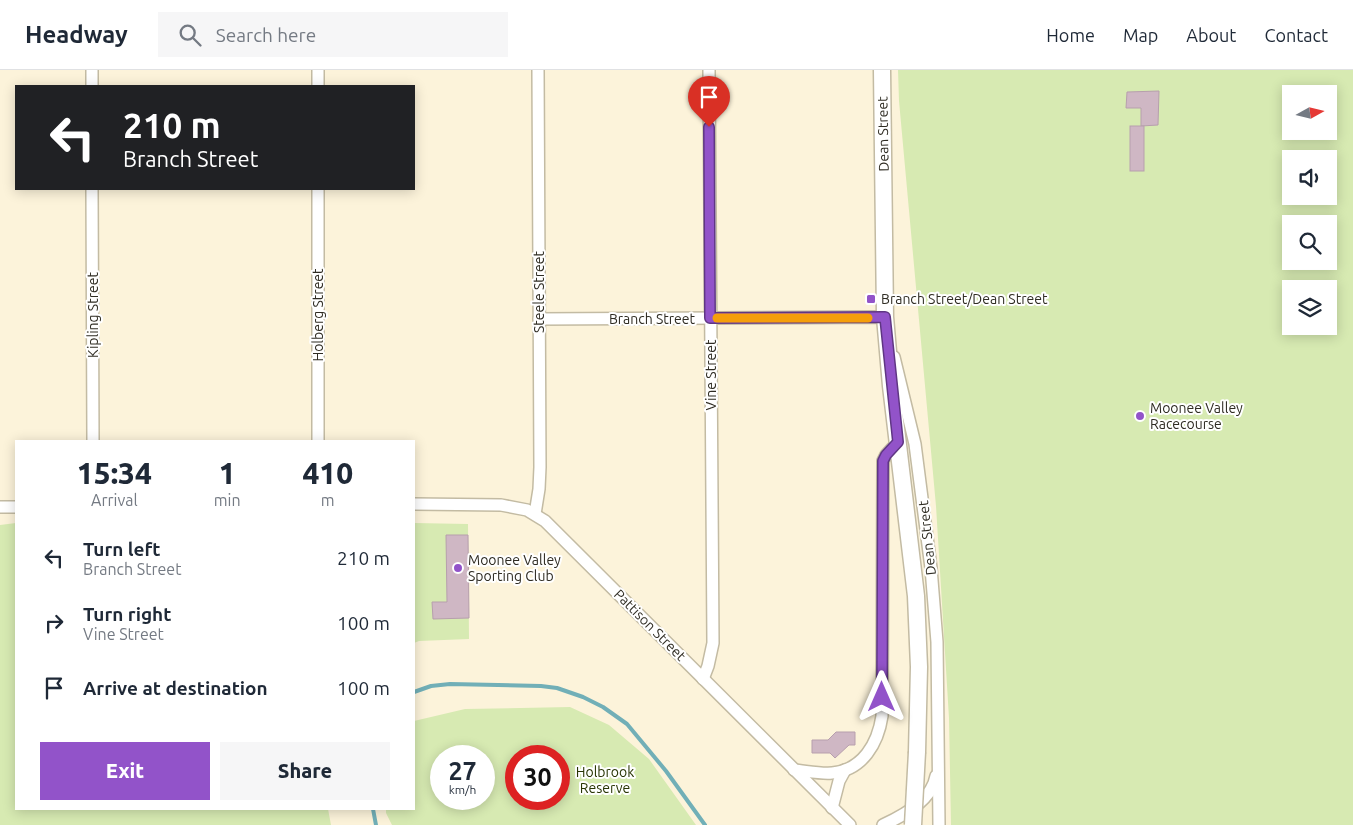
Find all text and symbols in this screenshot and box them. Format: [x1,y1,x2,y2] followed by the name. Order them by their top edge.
[158,12,508,57] search box
[25,21,128,48] text: Headway
[176,21,204,49] icon: search
[216,24,316,46] text: Search here
[1046,25,1095,45] text: Home
[1123,25,1158,45] text: Map
[1186,25,1236,45] text: About
[1264,25,1328,45] text: Contact
[688,76,730,127] pin
[695,83,723,111] icon: arrive
[1282,85,1338,140] north arrow
[1282,85,1337,335] map controls
[874,96,892,172] street label: Dean Street
[40,105,105,170] icon: left
[123,105,221,145] text: 210 m
[123,146,258,171] text: Branch Street
[1282,150,1337,205] button: sound
[1282,215,1337,270] button: search
[531,251,547,333] street label: Steele Street
[310,268,326,362] street label: Holberg Street
[85,272,101,358] street label: Kipling Street
[1282,280,1337,335] button: layers
[881,291,1048,307] place label: Branch Street/Dean Street
[865,293,877,305] marker: Branch Street/Dean Street
[609,311,696,327] street label: Branch Street
[703,339,719,410] street label: Vine Street
[1150,400,1243,432] place label: Moonee Valley Racecourse
[1134,410,1146,422] marker: Moonee Valley Racecourse
[77,456,152,490] text: 15:34
[219,456,236,490] text: 1
[302,456,353,490] text: 410
[91,491,138,509] text: Arrival
[214,491,241,509] text: min
[321,491,335,509] text: m
[915,499,939,576] street label: Dean Street
[83,538,161,560] text: Turn left
[40,544,68,572] icon: left
[337,547,390,569] text: 210 m
[468,552,561,584] place label: Moonee Valley Sporting Club
[83,560,181,578] text: Branch Street
[452,562,464,574] marker: Moonee Valley Sporting Club
[611,586,689,664] street label: Pattison Street
[83,603,171,625] text: Turn right
[40,609,68,637] icon: right
[337,612,390,634] text: 100 m
[83,625,164,643] text: Vine Street
[855,670,907,722] position arrow
[40,674,68,702] icon: arrive
[83,677,268,699] text: Arrive at destination
[337,677,390,699] text: 100 m
[40,742,210,800] button: Exit
[220,742,390,800] button: Share
[505,745,570,810] speed limit sign: 30
[448,757,477,785] text: 27
[576,764,634,796] park label: Holbrook Reserve
[449,783,476,796] text: km/h

